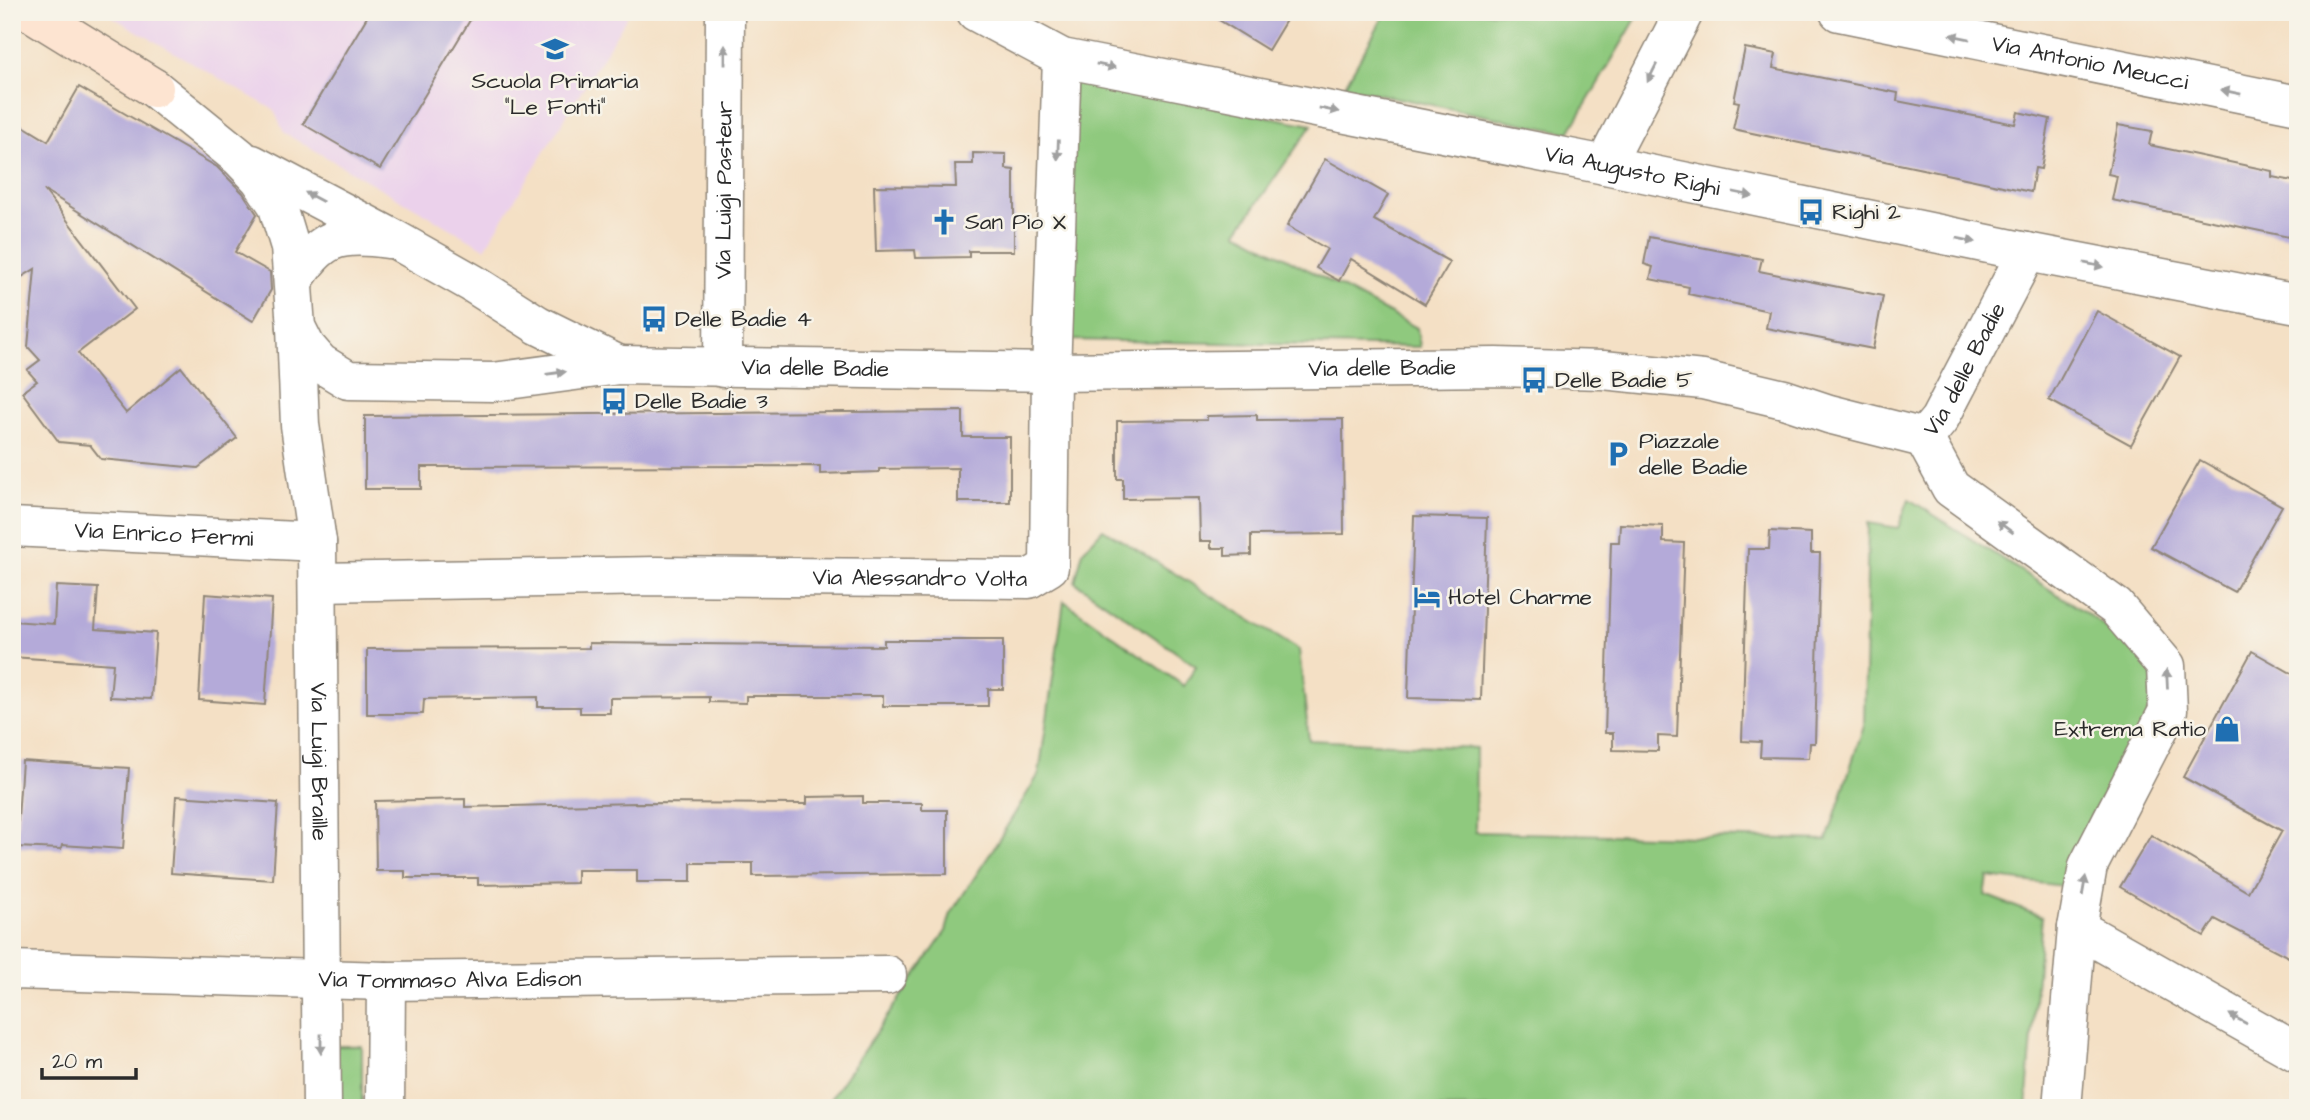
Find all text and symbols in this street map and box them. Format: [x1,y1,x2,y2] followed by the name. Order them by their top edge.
[1989,27,2192,99] street label: Via Antonio Meucci
[1949,31,1971,42] one-way arrow
[540,34,570,64] school or university icon: Scuola Primaria "Le Fonti"
[719,43,730,65] one-way arrow
[1095,61,1117,72] one-way arrow
[1647,63,1658,83] one-way arrow
[472,65,639,123] place label: Scuola Primaria "Le Fonti"
[2220,86,2242,97] one-way arrow
[707,100,741,279] street label: Via Luigi Pasteur
[1318,105,1340,116] one-way arrow
[1542,137,1724,204] street label: Via Augusto Righi
[1053,140,1064,162] one-way arrow
[1732,188,1754,199] one-way arrow
[304,191,324,203] one-way arrow
[1832,196,1901,229] place label: Righi 2
[1796,197,1826,227] bus stop icon: Righi 2
[965,206,1066,238] place label: San Pio X
[929,207,959,237] church icon: San Pio X
[1955,234,1977,245] one-way arrow
[2083,260,2105,271] one-way arrow
[1916,297,2014,444] street label: Via delle Badie
[675,303,812,335] place label: Delle Badie 4
[639,304,669,334] bus stop icon: Delle Badie 4
[741,351,889,385] street label: Via delle Badie
[1308,351,1456,385] street label: Via delle Badie
[1555,364,1693,396] place label: Delle Badie 5
[1519,365,1549,395] bus stop icon: Delle Badie 5
[545,368,567,379] one-way arrow
[635,385,768,417] place label: Delle Badie 3
[599,386,629,416] bus stop icon: Delle Badie 3
[1639,425,1748,483] place label: Piazzale delle Badie
[1603,439,1633,469] parking icon: Piazzale delle Badie
[73,514,255,555] street label: Via Enrico Fermi
[1996,520,2014,534] one-way arrow
[813,561,1028,595] street label: Via Alessandro Volta
[1448,581,1592,613] place label: Hotel Charme
[1412,582,1442,612] hotel icon: Hotel Charme
[2161,668,2172,690] one-way arrow
[302,682,336,841] street label: Via Luigi Braille
[2055,713,2206,745] place label: Extrema Ratio
[2212,714,2242,744] shop icon: Extrema Ratio
[2079,875,2090,897] one-way arrow
[318,963,582,997] street label: Via Tommaso Alva Edison
[2229,1013,2248,1025] one-way arrow
[316,1033,327,1055] one-way arrow
[42,1036,136,1080] scale bar
[52,1047,103,1076] text: 20 m

